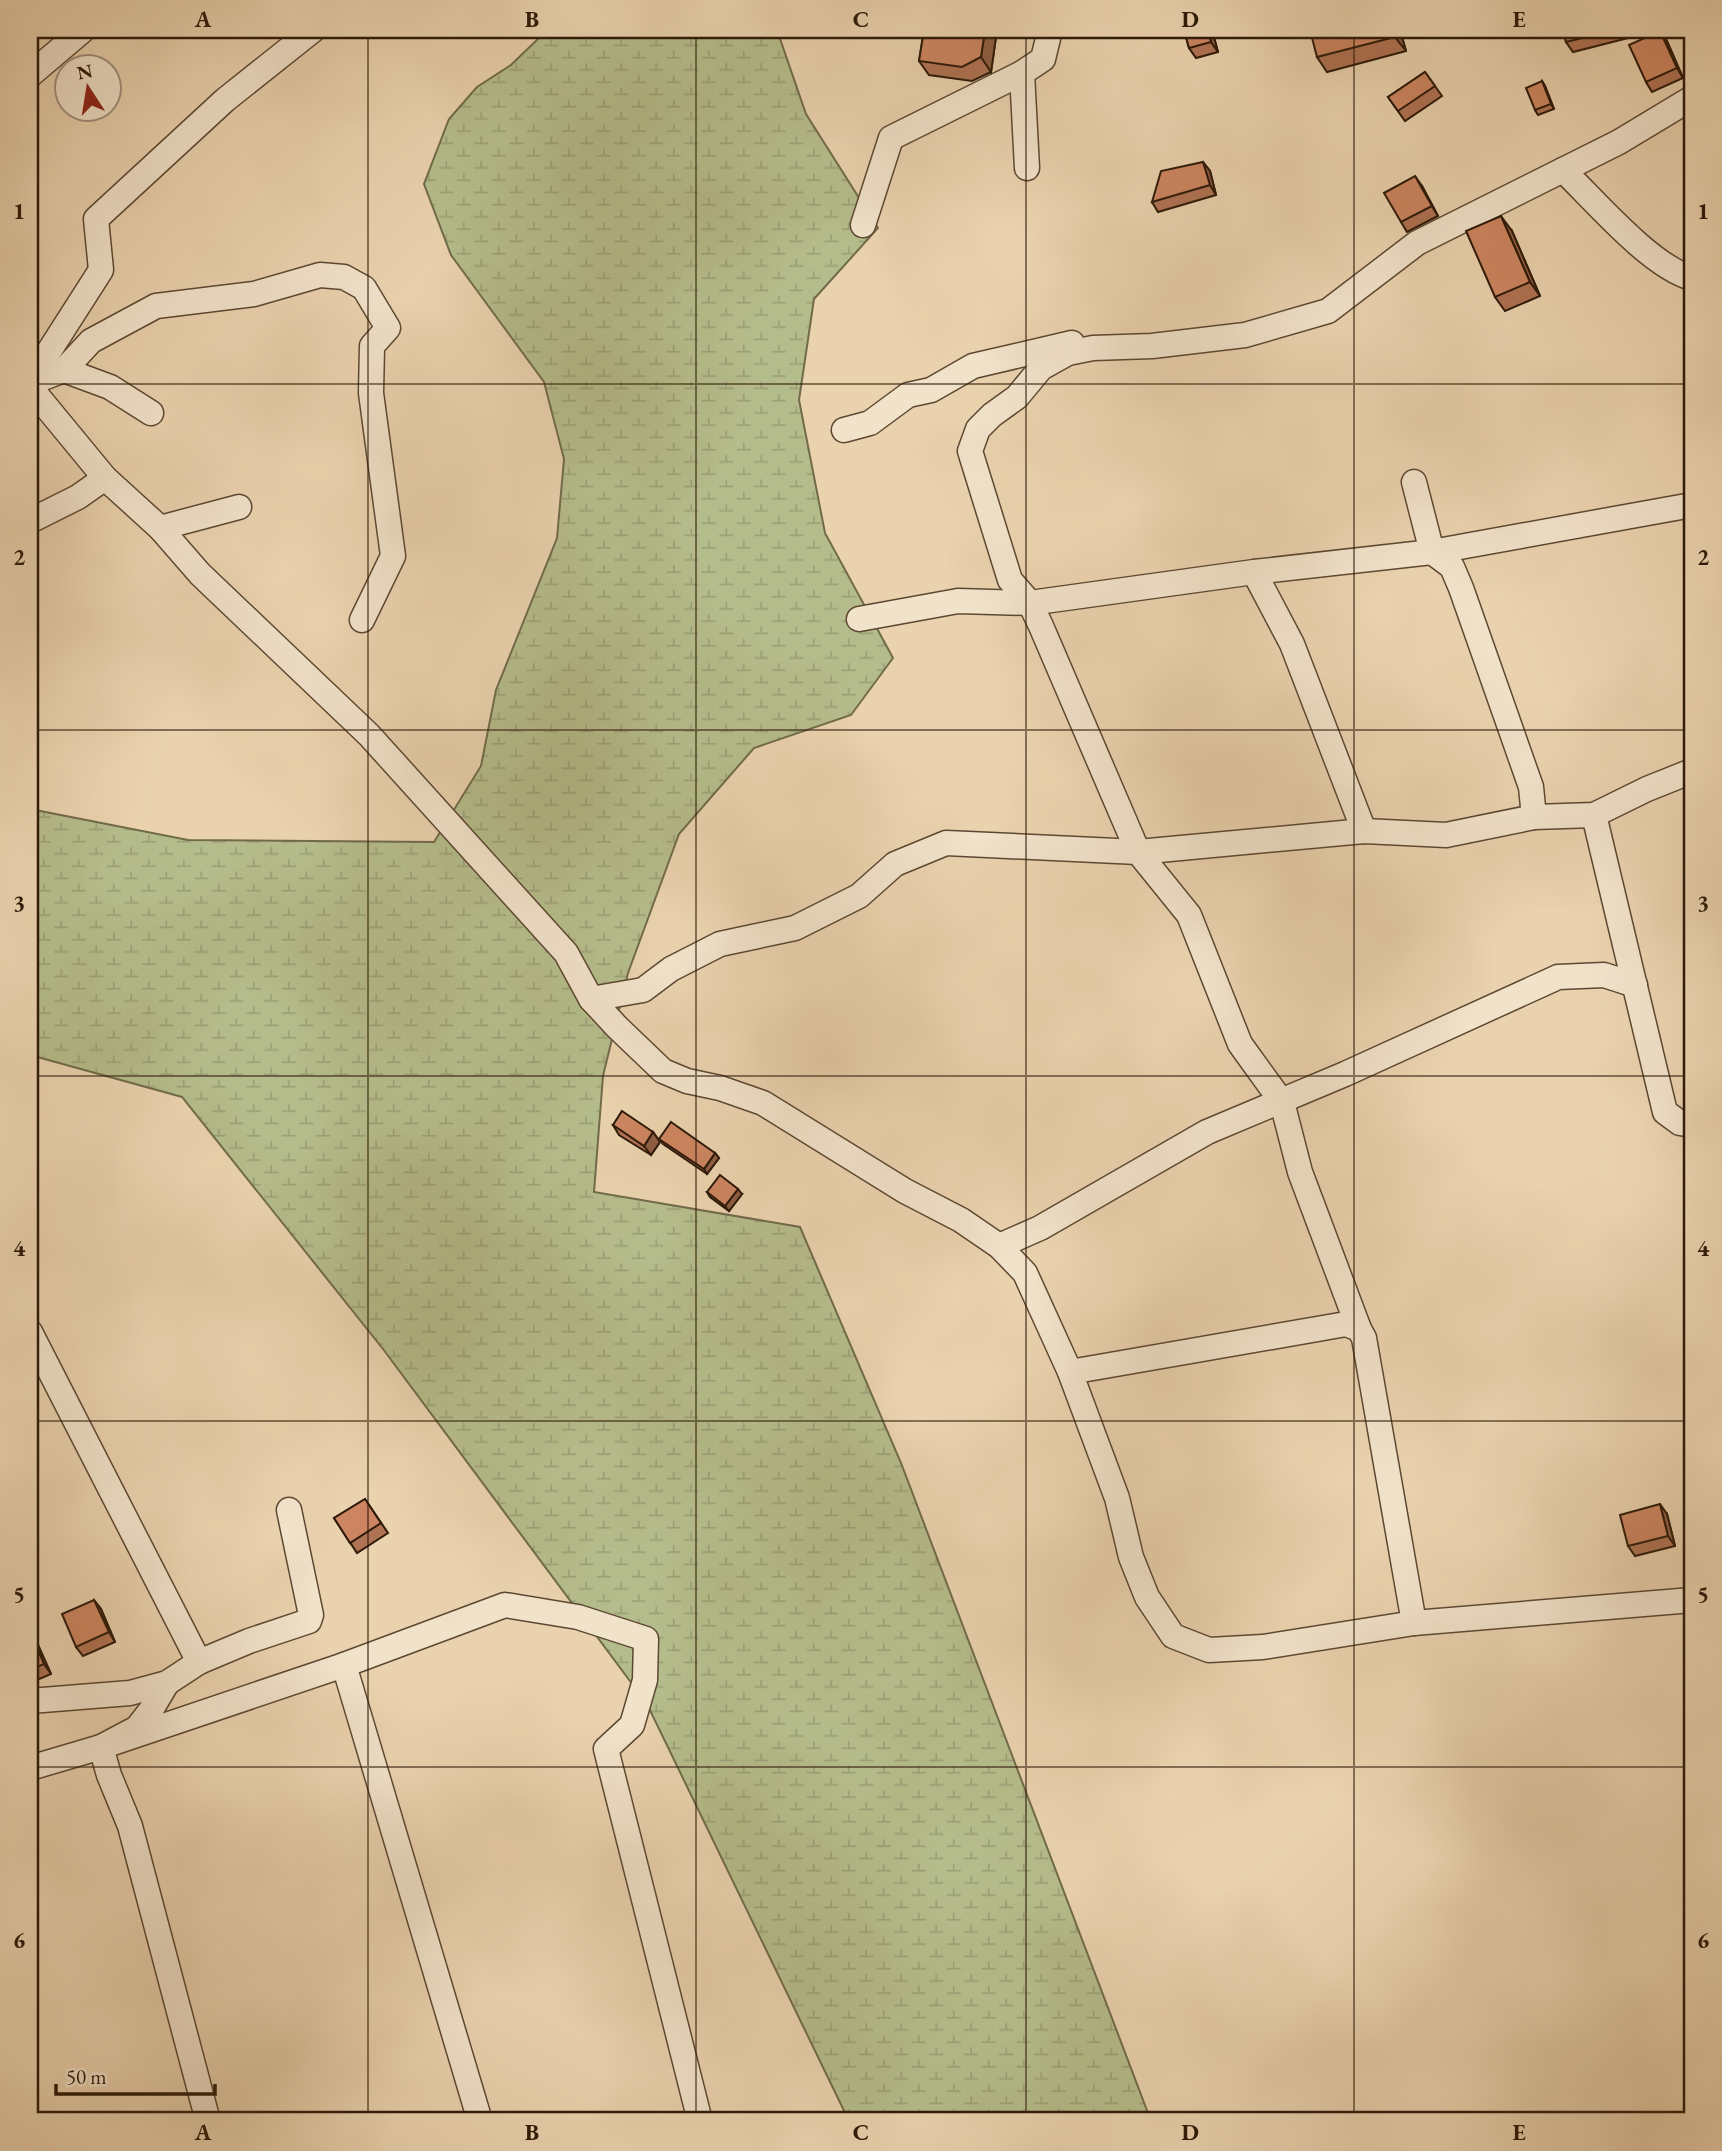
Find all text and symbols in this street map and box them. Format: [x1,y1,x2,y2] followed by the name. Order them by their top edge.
[194,4,212,34] text: A
[525,4,539,34] text: B
[853,4,869,34] text: C
[1181,4,1199,34] text: D
[1512,4,1526,34] text: E
[52,52,122,122] north arrow
[74,58,95,86] text: N
[13,196,25,226] text: 1
[1697,196,1709,226] text: 1
[13,542,25,572] text: 2
[1697,542,1709,572] text: 2
[13,888,25,918] text: 3
[1697,888,1709,918] text: 3
[13,1233,26,1263] text: 4
[1697,1233,1710,1263] text: 4
[13,1579,25,1609] text: 5
[1697,1579,1709,1609] text: 5
[13,1925,25,1955] text: 6
[1697,1925,1709,1955] text: 6
[56,2053,215,2097] scale bar
[66,2063,107,2090] text: 50 m
[194,2117,212,2147] text: A
[525,2117,539,2147] text: B
[853,2117,869,2147] text: C
[1181,2117,1199,2147] text: D
[1512,2117,1526,2147] text: E

